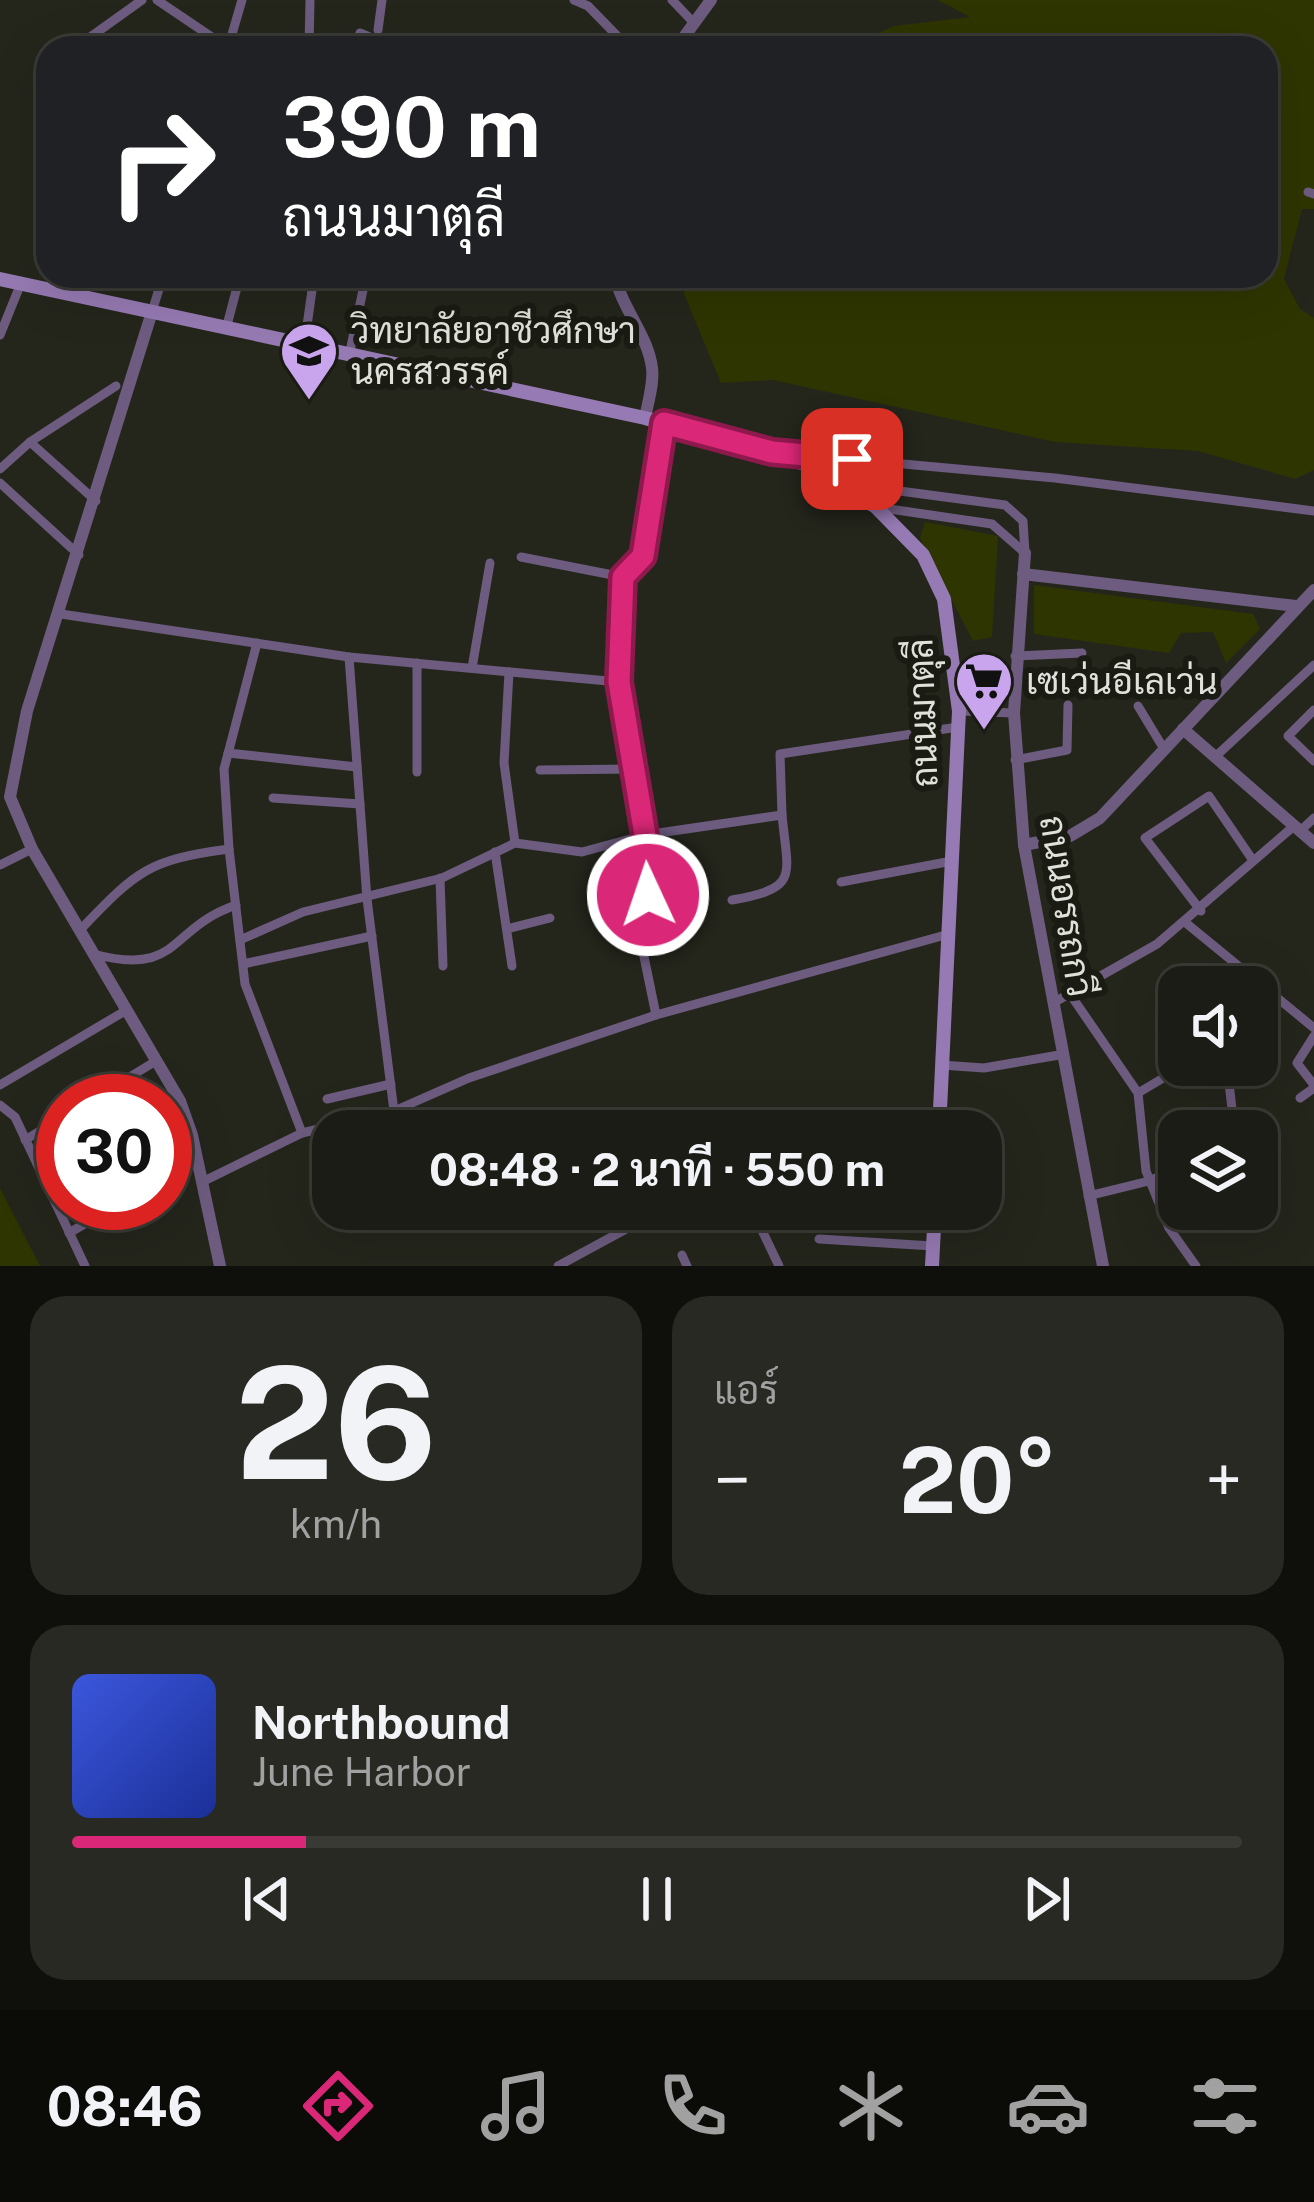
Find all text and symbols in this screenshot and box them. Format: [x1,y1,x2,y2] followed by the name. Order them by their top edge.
[282,77,541,176] text: 390 m
[84,84,240,240] icon: right
[282,185,506,248] text: ถนนมาตุลี
[350,308,636,392] place label: วิทยาลัยอาชีวศึกษา นครสวรรค์
[278,320,340,402] school or university icon: วิทยาลัยอาชีวศึกษา นครสวรรค์
[801,408,903,510] pin
[819,426,885,492] icon: arrive
[897,638,950,788] street label: ถนนมาตุลี
[953,650,1015,732] supermarket icon: เซเว่นอีเลเว่น
[1026,659,1218,702] place label: เซเว่นอีเลเว่น
[1032,812,1103,1000] street label: ถนนอรรถกวี
[585,832,711,958] position arrow
[1158,966,1278,1230] map controls
[1158,966,1278,1086] button: sound
[36,1074,192,1230] speed limit sign: 30
[1158,1110,1278,1230] button: layers
[429,1143,885,1196] text: 08:48 · 2 นาที · 550 m
[235,1331,437,1514] text: 26
[714,1367,778,1413] text: แอร์
[899,1427,1057,1533] text: 20°
[714,1441,751,1519] text: −
[1205,1441,1242,1519] text: +
[290,1501,382,1547] text: km/h
[252,1696,510,1749] text: Northbound
[252,1749,471,1795] text: June Harbor
[234,1866,300,1932] icon: previous
[624,1866,690,1932] icon: pause
[1014,1866,1080,1932] icon: next
[296,2064,380,2148] icon: directions
[474,2064,558,2148] icon: music
[651,2064,735,2148] icon: phone
[829,2064,913,2148] icon: climate
[1006,2064,1090,2148] icon: car
[1183,2064,1267,2148] icon: filters
[47,2075,203,2138] text: 08:46

